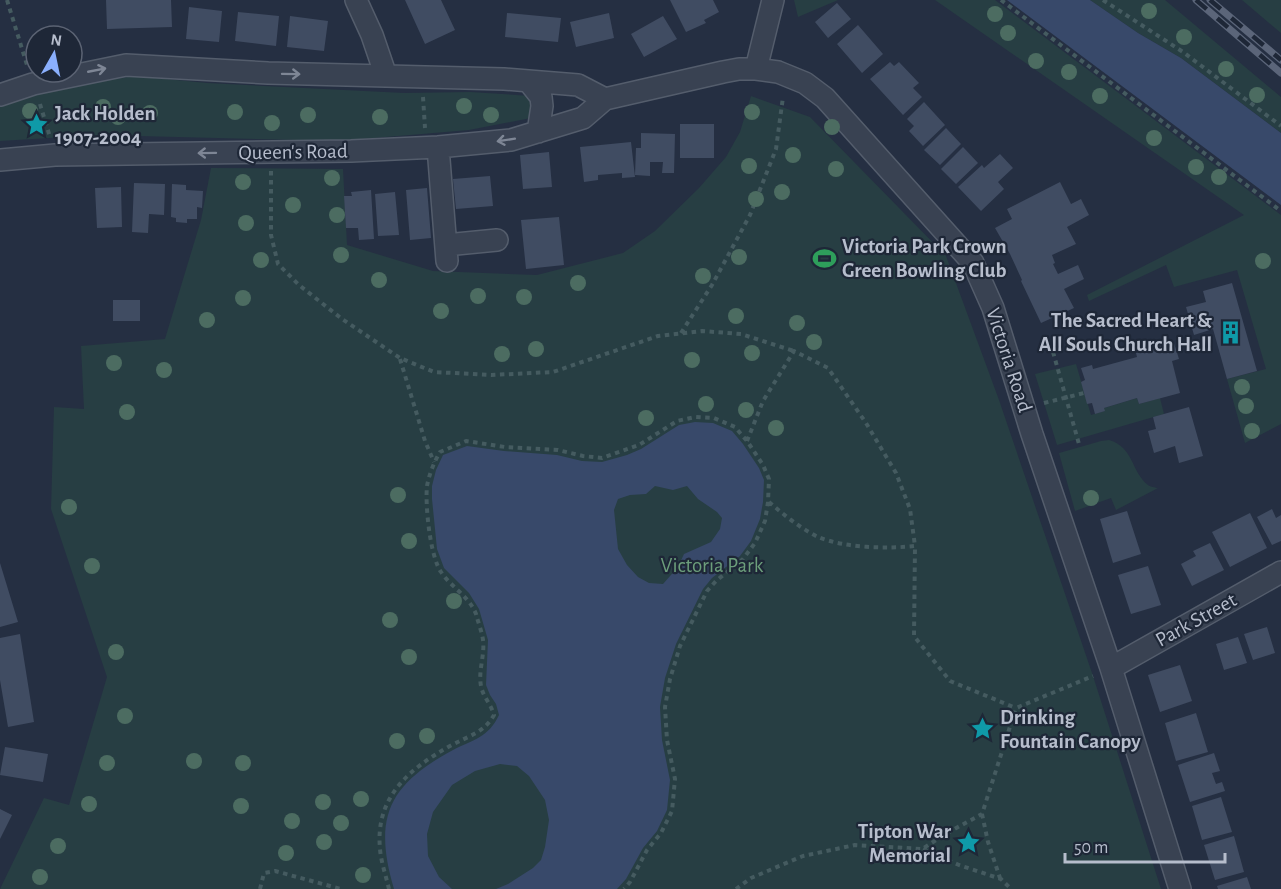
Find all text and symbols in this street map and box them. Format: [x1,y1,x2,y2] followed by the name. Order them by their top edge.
[24,24,84,84] north arrow
[49,31,63,49] text: N
[87,65,106,76] one-way arrow
[281,68,301,80] one-way arrow
[55,103,156,148] place label: Jack Holden 1907-2004
[24,112,50,138] place icon: Jack Holden 1907-2004
[497,135,517,146] one-way arrow
[238,141,348,163] street label: Queen's Road
[197,147,217,159] one-way arrow
[842,236,1007,281] place label: Victoria Park Crown Green Bowling Club
[811,245,837,271] sports icon: Victoria Park Crown Green Bowling Club
[982,305,1036,415] street label: Victoria Road
[1039,310,1212,355] place label: The Sacred Heart & All Souls Church Hall
[1217,319,1243,345] building icon: The Sacred Heart & All Souls Church Hall
[661,555,764,576] park label: Victoria Park
[1152,589,1240,651] street label: Park Street
[1000,707,1141,752] place label: Drinking Fountain Canopy
[969,716,995,742] place icon: Drinking Fountain Canopy
[858,821,952,866] place label: Tipton War Memorial
[1065,826,1226,864] scale bar
[956,830,982,856] place icon: Tipton War Memorial
[1074,839,1108,857] text: 50 m

